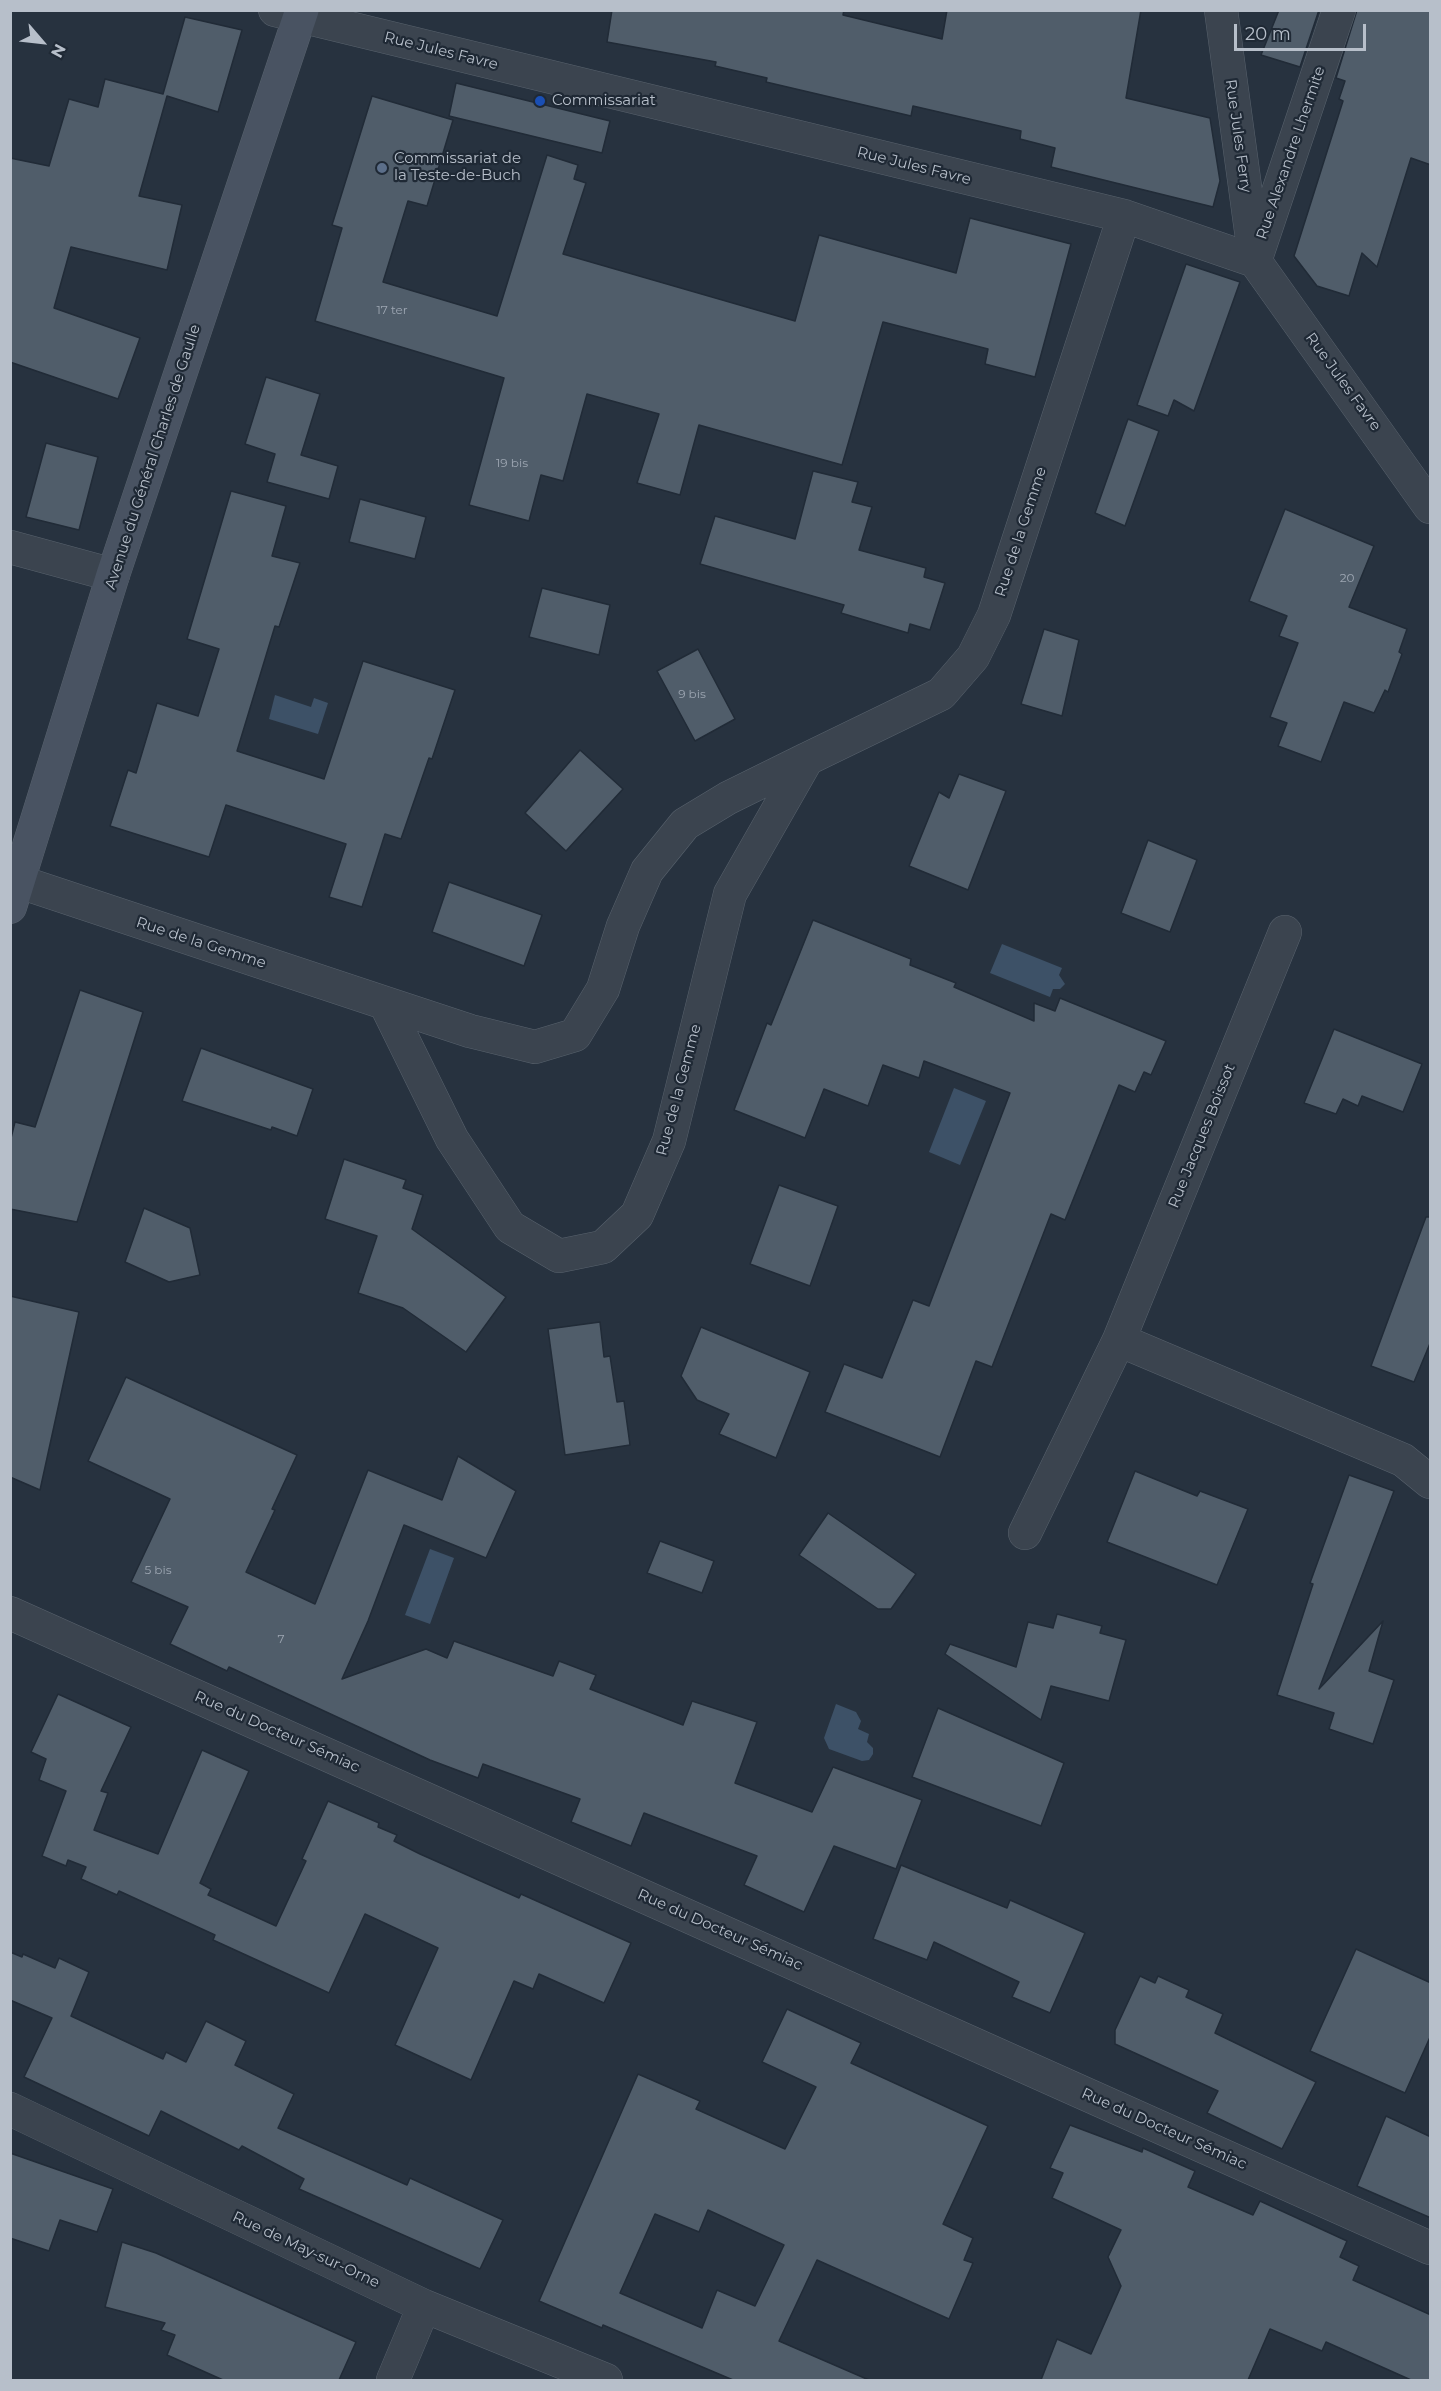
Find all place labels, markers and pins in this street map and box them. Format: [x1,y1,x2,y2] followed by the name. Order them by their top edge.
[552,92,656,110] place label: Commissariat
[533,94,547,108] marker: Commissariat
[394,150,521,185] place label: Commissariat de la Teste-de-Buch
[375,161,389,175] marker: Commissariat de la Teste-de-Buch

